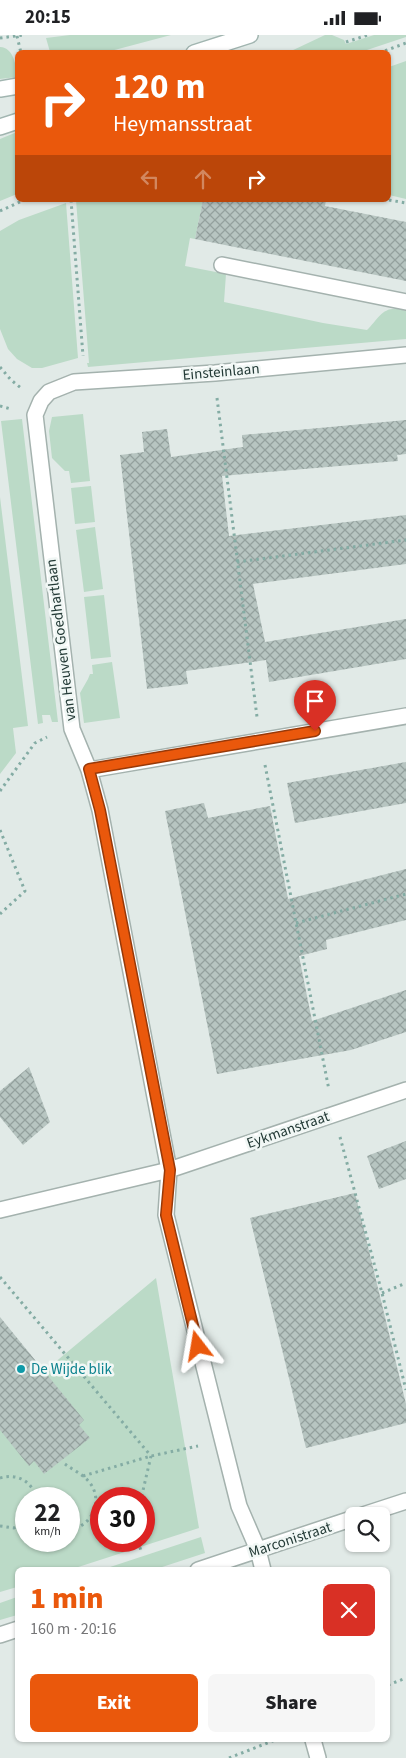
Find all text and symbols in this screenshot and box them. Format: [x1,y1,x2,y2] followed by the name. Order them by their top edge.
[25,4,71,31] text: 20:15
[113,62,205,112] text: 120 m
[30,70,95,135] icon: right
[113,108,252,140] text: Heymansstraat
[136,165,164,193] icon: left
[189,165,217,193] icon: ahead
[242,165,270,193] icon: right
[182,358,260,386] street label: Einsteinlaan
[41,558,81,722] street label: van Heuven Goedhartlaan
[294,680,336,731] pin
[301,687,329,715] icon: arrive
[244,1106,332,1154] street label: Eykmanstraat
[171,1319,223,1371] position arrow
[31,1359,112,1380] place label: De Wijde blik
[15,1363,27,1375] marker: De Wijde blik
[90,1487,155,1552] speed limit sign: 30
[34,1495,61,1531] text: 22
[345,1507,390,1552] map controls
[345,1507,390,1552] button: search
[246,1517,334,1563] street label: Marconistraat
[34,1523,61,1540] text: km/h
[30,1577,104,1620] text: 1 min
[323,1584,375,1636] button: close
[30,1618,117,1640] text: 160 m · 20:16
[30,1674,198,1732] button: Exit
[208,1674,375,1732] button: Share

